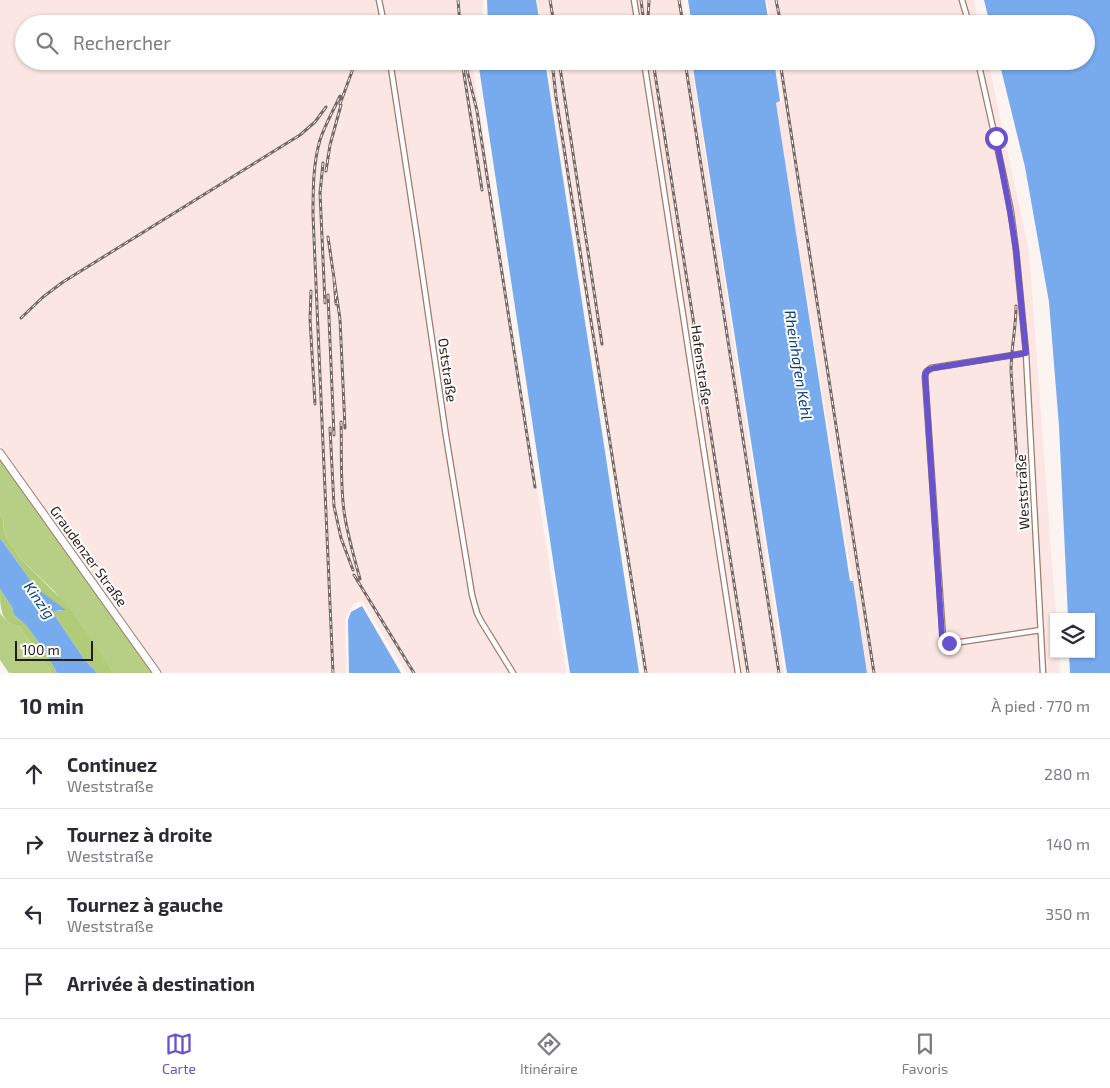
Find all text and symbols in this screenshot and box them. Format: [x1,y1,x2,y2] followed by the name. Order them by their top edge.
[15,15,1095,70] search box
[33,29,61,57] icon: search
[73,31,171,54] text: Rechercher
[985,127,1008,150] route start
[781,309,817,421] water label: Rheinhafen Kehl
[688,324,716,406] street label: Hafenstraße
[435,337,461,403] street label: Oststraße
[1012,454,1032,530] street label: Weststraße
[47,502,131,610] street label: Graudenzer Straße
[21,578,59,622] water label: Kinzig
[1050,613,1095,658] map controls
[1050,613,1095,658] button: layers
[938,632,961,655] route end
[15,638,92,661] scale bar
[22,641,60,658] text: 100 m
[20,693,84,718] text: 10 min
[991,696,1090,715] text: À pied · 770 m
[67,753,157,776] text: Continuez
[20,760,48,788] icon: ahead
[1044,764,1090,783] text: 280 m
[67,776,154,795] text: Weststraße
[67,823,213,846] text: Tournez à droite
[20,830,48,858] icon: right
[1047,834,1090,853] text: 140 m
[67,846,154,865] text: Weststraße
[67,893,223,916] text: Tournez à gauche
[20,900,48,928] icon: left
[1045,904,1090,923] text: 350 m
[67,916,154,935] text: Weststraße
[20,970,48,998] icon: arrive
[67,972,255,995] text: Arrivée à destination
[162,1030,196,1077] tab: Carte
[520,1030,578,1077] tab: Itinéraire
[902,1030,948,1077] tab: Favoris

